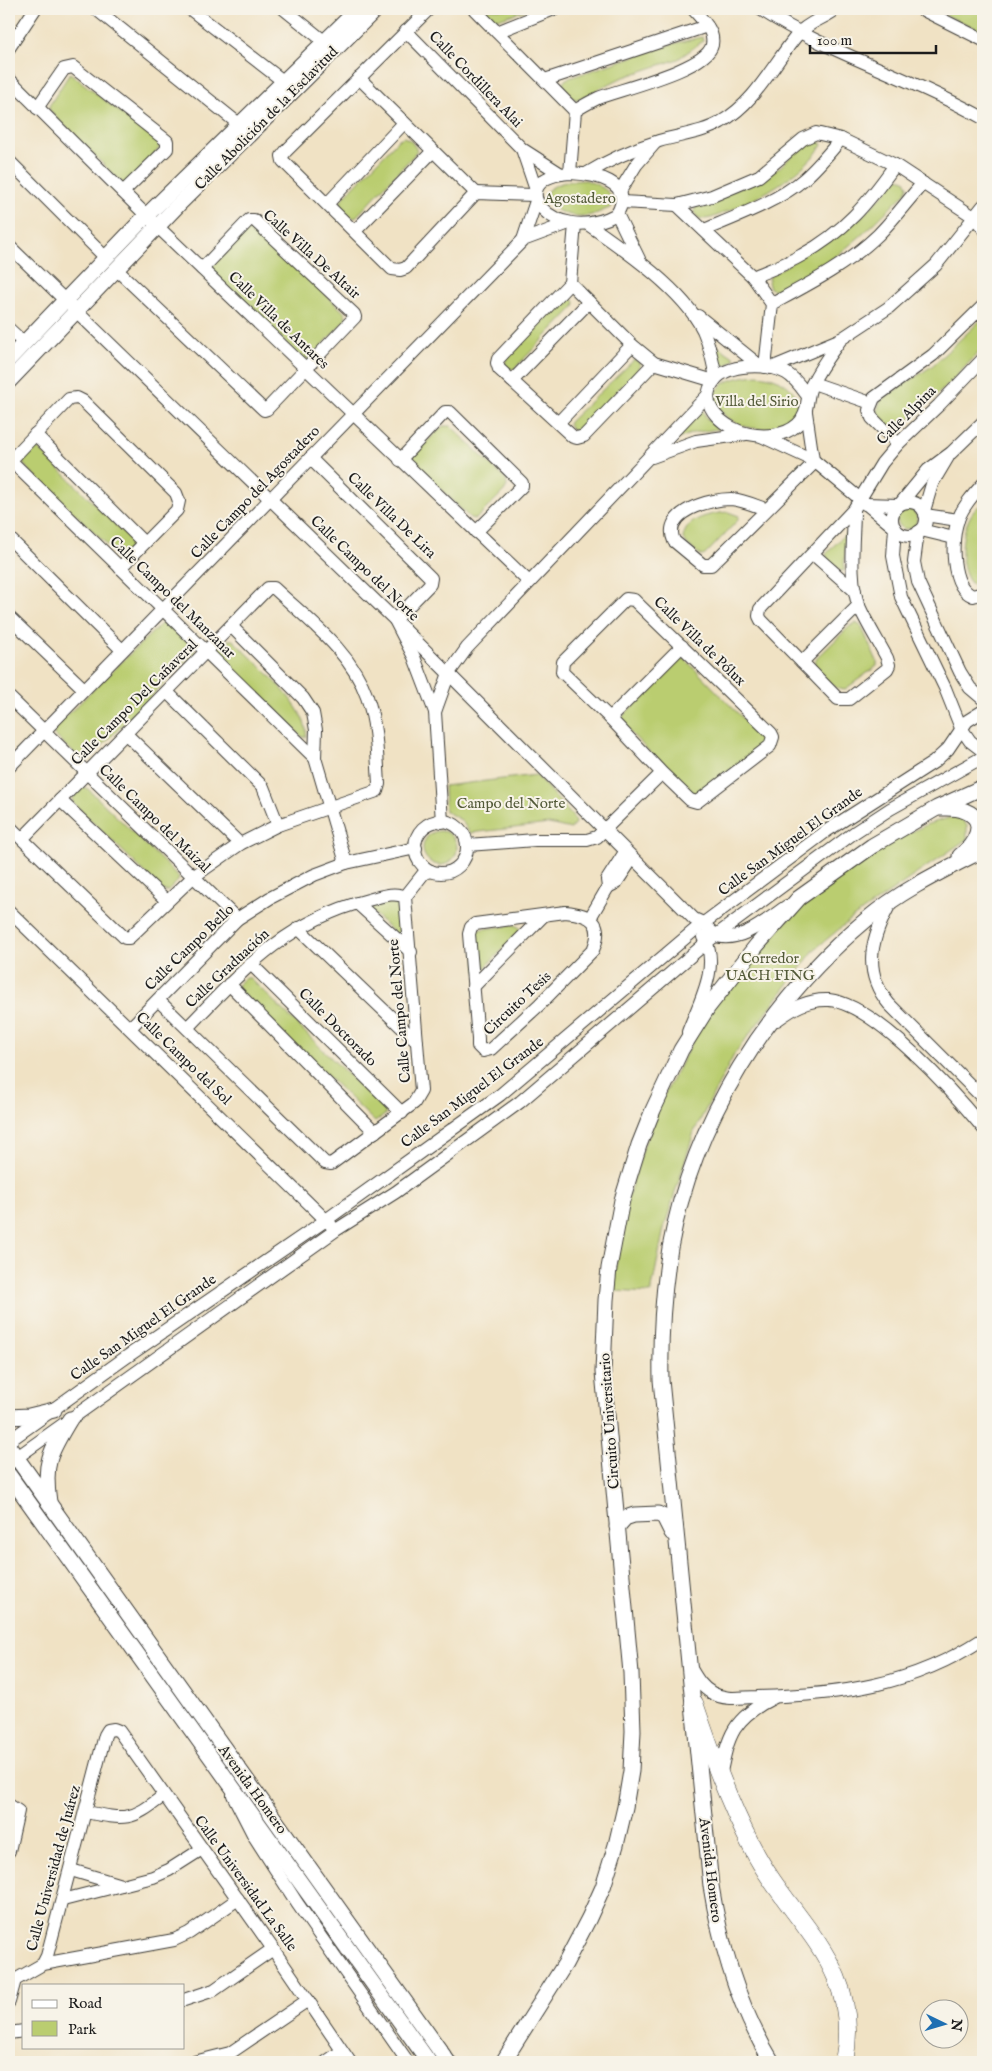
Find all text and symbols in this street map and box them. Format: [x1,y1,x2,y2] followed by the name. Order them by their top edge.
[810,22,936,54] scale bar
[425,27,527,132] street label: Calle Cordillera Alai
[817,31,853,50] text: 100 m
[191,42,343,194] street label: Calle Abolición de la Esclavitud
[543,189,616,208] park label: Agostadero
[259,206,365,304] street label: Calle Villa De Altair
[224,267,333,373] street label: Calle Villa de Antares
[873,381,940,449] street label: Calle Alpina
[714,392,799,411] park label: Villa del Sirio
[187,422,324,563] street label: Calle Campo del Agostadero
[343,468,440,563] street label: Calle Villa De Lira
[306,511,423,625] street label: Calle Campo del Norte
[106,532,240,663] street label: Calle Campo del Manzanar
[650,593,750,691] street label: Calle Villa de Pólux
[67,634,202,770] street label: Calle Campo Del Cañaveral
[95,760,215,877] street label: Calle Campo del Maizal
[714,783,866,900] street label: Calle San Miguel El Grande
[457,794,565,813] park label: Campo del Norte
[141,900,238,995] street label: Calle Campo Bello
[181,925,273,1012] street label: Calle Graduación
[384,938,415,1084] street label: Calle Campo del Norte
[725,949,815,985] park label: Corredor UACH FING
[479,967,555,1040] street label: Circuito Tesis
[294,984,381,1071] street label: Calle Doctorado
[132,1008,236,1110] street label: Calle Campo del Sol
[397,1032,548,1152] street label: Calle San Miguel El Grande
[67,1270,220,1385] street label: Calle San Miguel El Grande
[595,1352,624,1490] street label: Circuito Universitario
[213,1740,291,1838] street label: Avenida Homero
[22,1783,85,1953] street label: Calle Universidad de Juárez
[190,1812,301,1955] street label: Calle Universidad La Salle
[695,1815,726,1924] street label: Avenida Homero
[22,1984,185,2048] legend
[68,1994,103,2013] text: Road
[920,1998,970,2048] north arrow
[946,2017,966,2032] text: N
[68,2020,98,2039] text: Park

